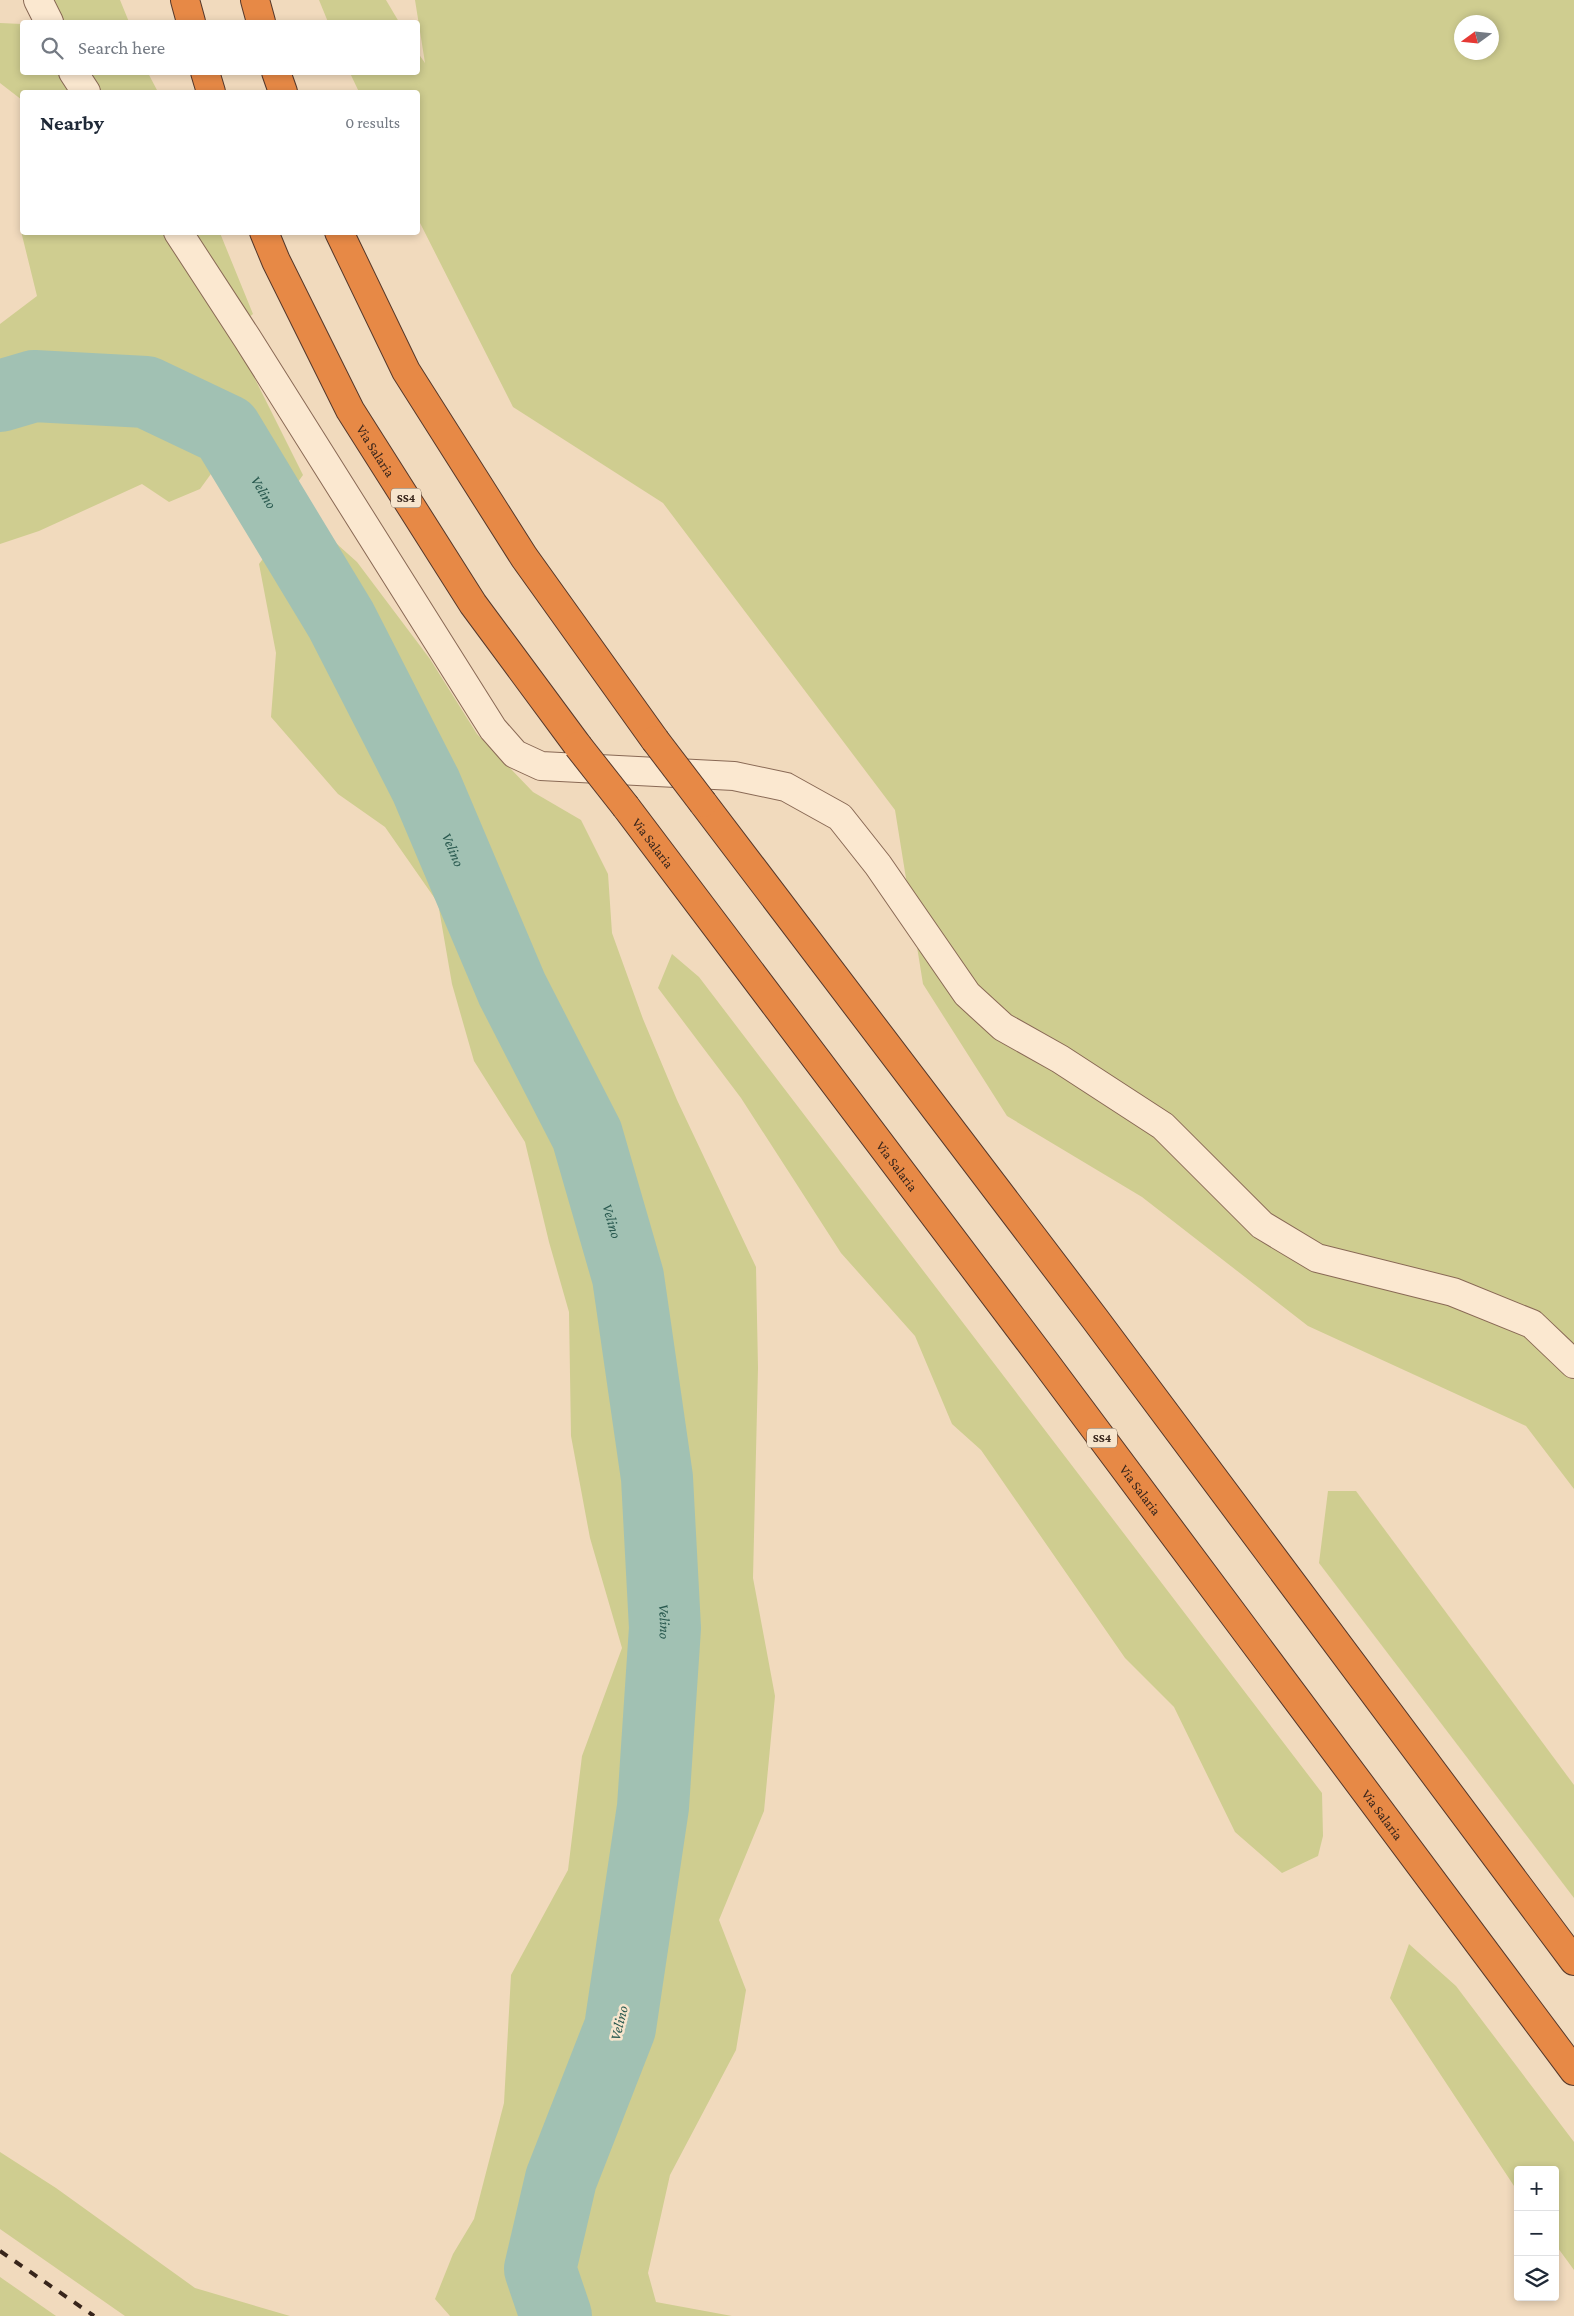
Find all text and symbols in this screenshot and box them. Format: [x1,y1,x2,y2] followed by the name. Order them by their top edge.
[1454,15,1499,60] north arrow
[20,20,420,75] search box
[38,34,66,62] icon: search
[78,37,165,58] text: Search here
[40,111,104,135] text: Nearby
[345,114,400,131] text: 0 results
[353,422,399,480] street label: Via Salaria
[248,473,280,512] water label: Velino
[391,488,421,508] road number: SS4
[629,815,678,872] street label: Via Salaria
[439,830,467,869] water label: Velino
[873,1138,922,1195] street label: Via Salaria
[599,1202,624,1240] water label: Velino
[1087,1429,1117,1448] road number: SS4
[1116,1462,1165,1519] street label: Via Salaria
[656,1603,673,1640] water label: Velino
[1359,1786,1407,1843] street label: Via Salaria
[607,2004,631,2042] water label: Velino
[1514,2166,1559,2301] map controls
[1514,2166,1559,2211] button: +
[1514,2211,1559,2256] button: −
[1514,2256,1559,2301] button: layers

